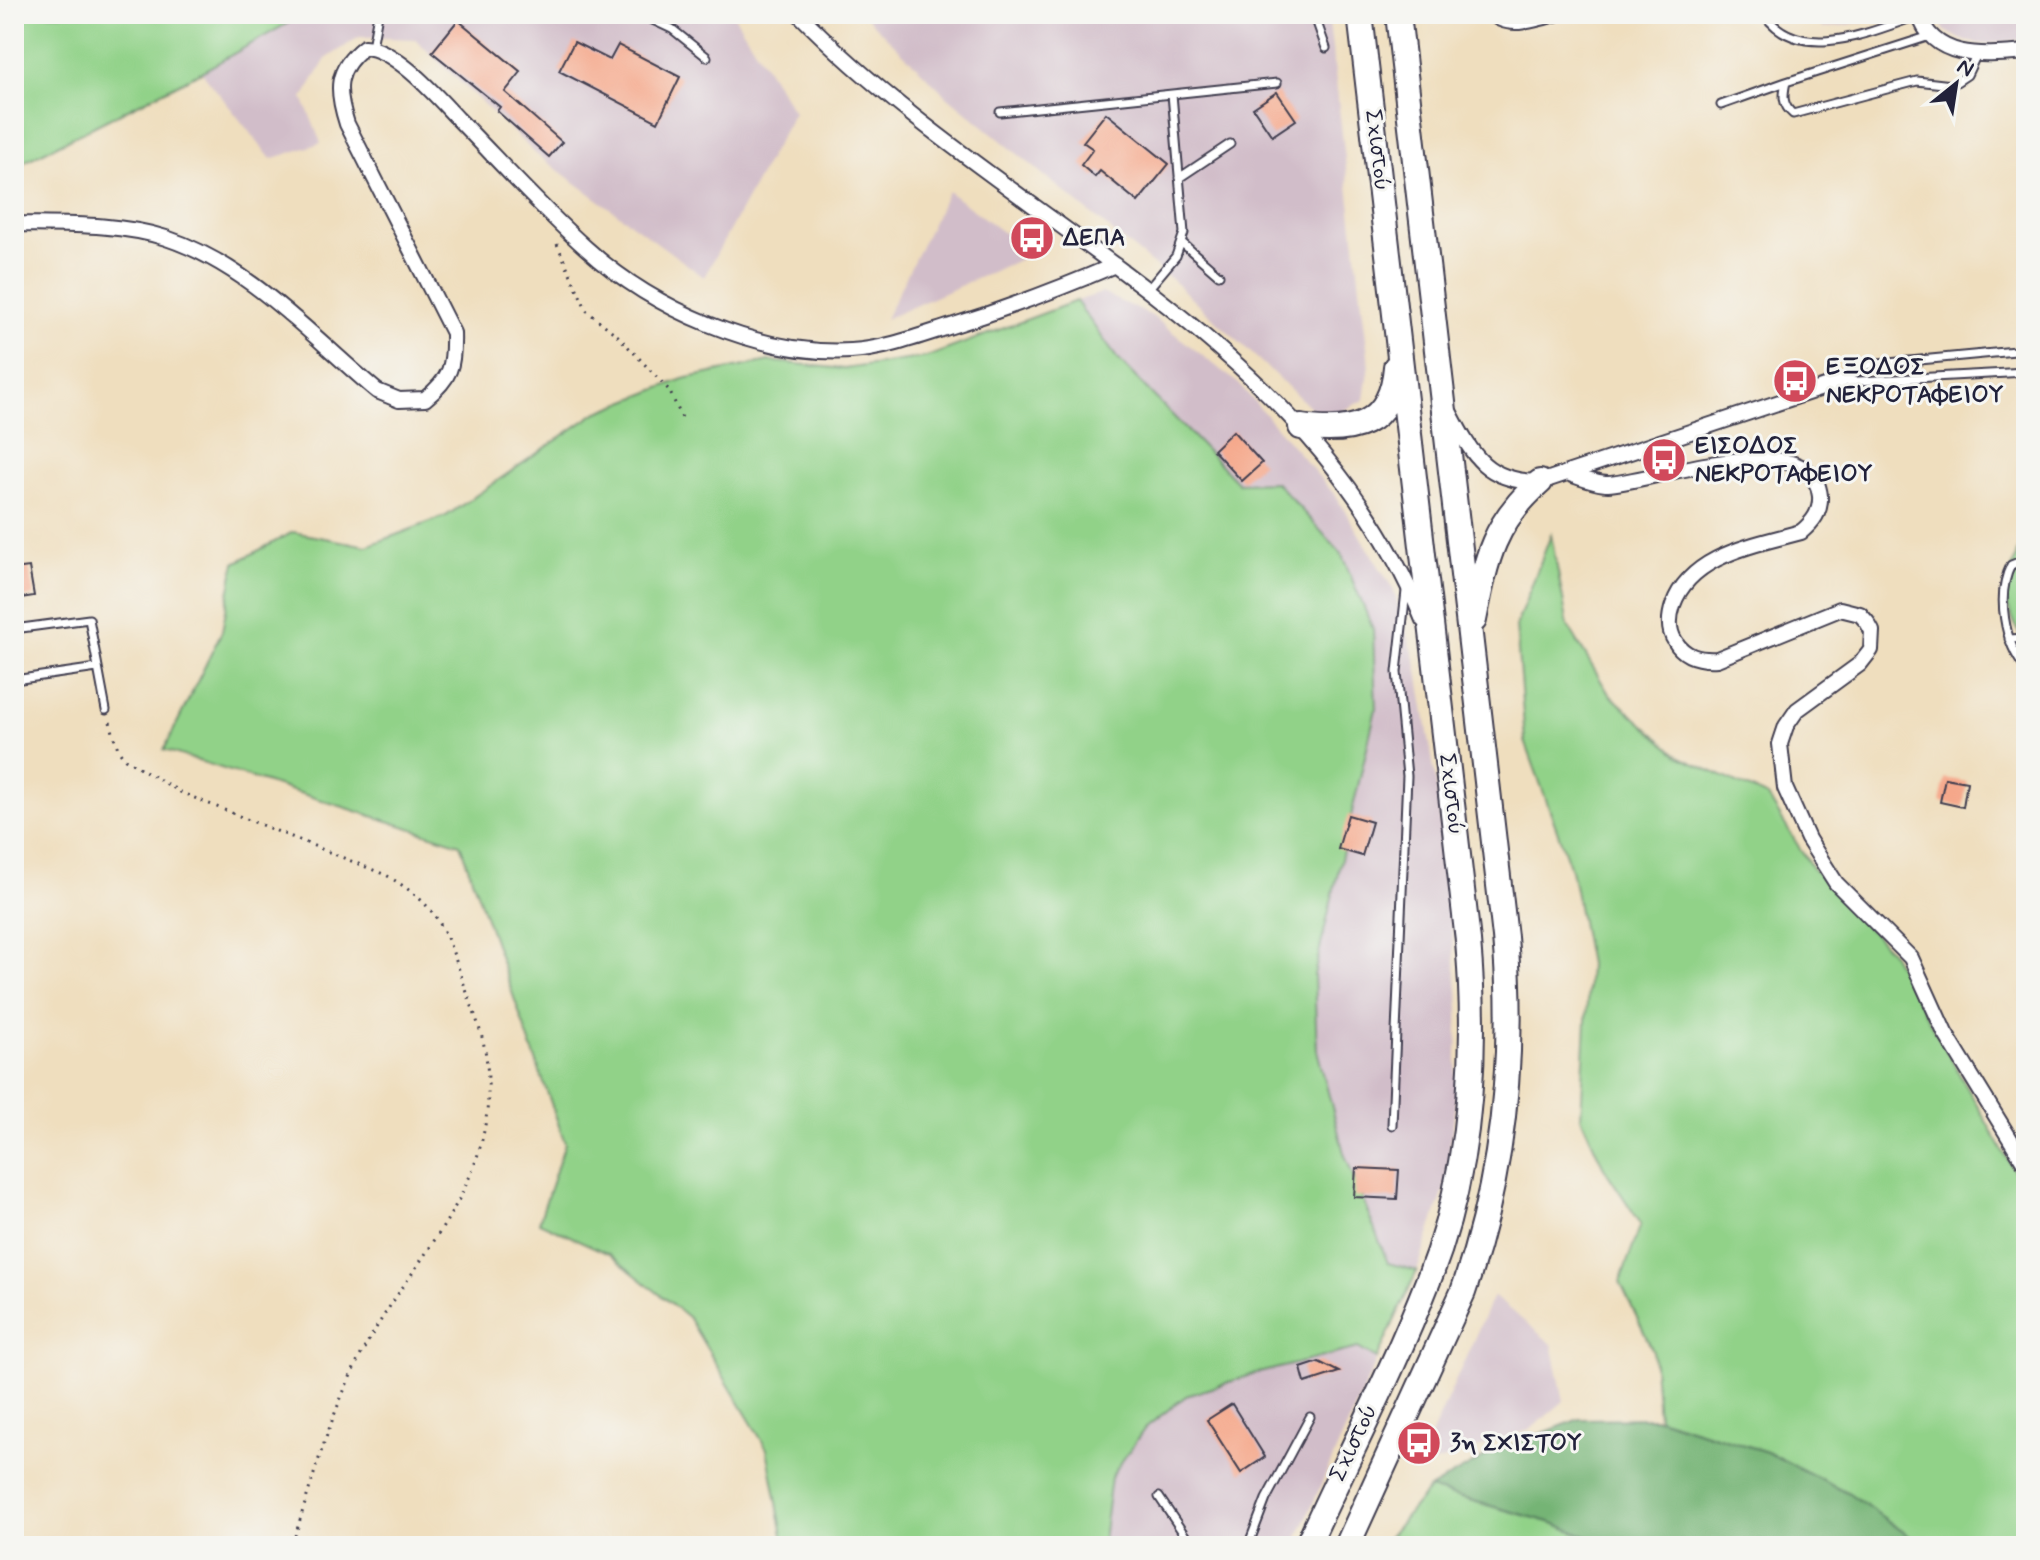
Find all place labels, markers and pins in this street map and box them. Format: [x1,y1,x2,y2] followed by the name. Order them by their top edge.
[1008,214,1056,262] bus stop icon: ΔΕΠΑ
[1062,223,1125,254] place label: ΔΕΠΑ
[1826,352,2004,411] place label: ΕΞΟΔΟΣ ΝΕΚΡΟΤΑΦΕΙΟΥ
[1771,357,1819,405] bus stop icon: ΕΞΟΔΟΣ ΝΕΚΡΟΤΑΦΕΙΟΥ
[1695,431,1873,490] place label: ΕΙΣΟΔΟΣ ΝΕΚΡΟΤΑΦΕΙΟΥ
[1640,436,1688,484] bus stop icon: ΕΙΣΟΔΟΣ ΝΕΚΡΟΤΑΦΕΙΟΥ
[1395,1419,1443,1467] bus stop icon: 3η ΣΧΙΣΤΟΥ
[1450,1428,1582,1459] place label: 3η ΣΧΙΣΤΟΥ

